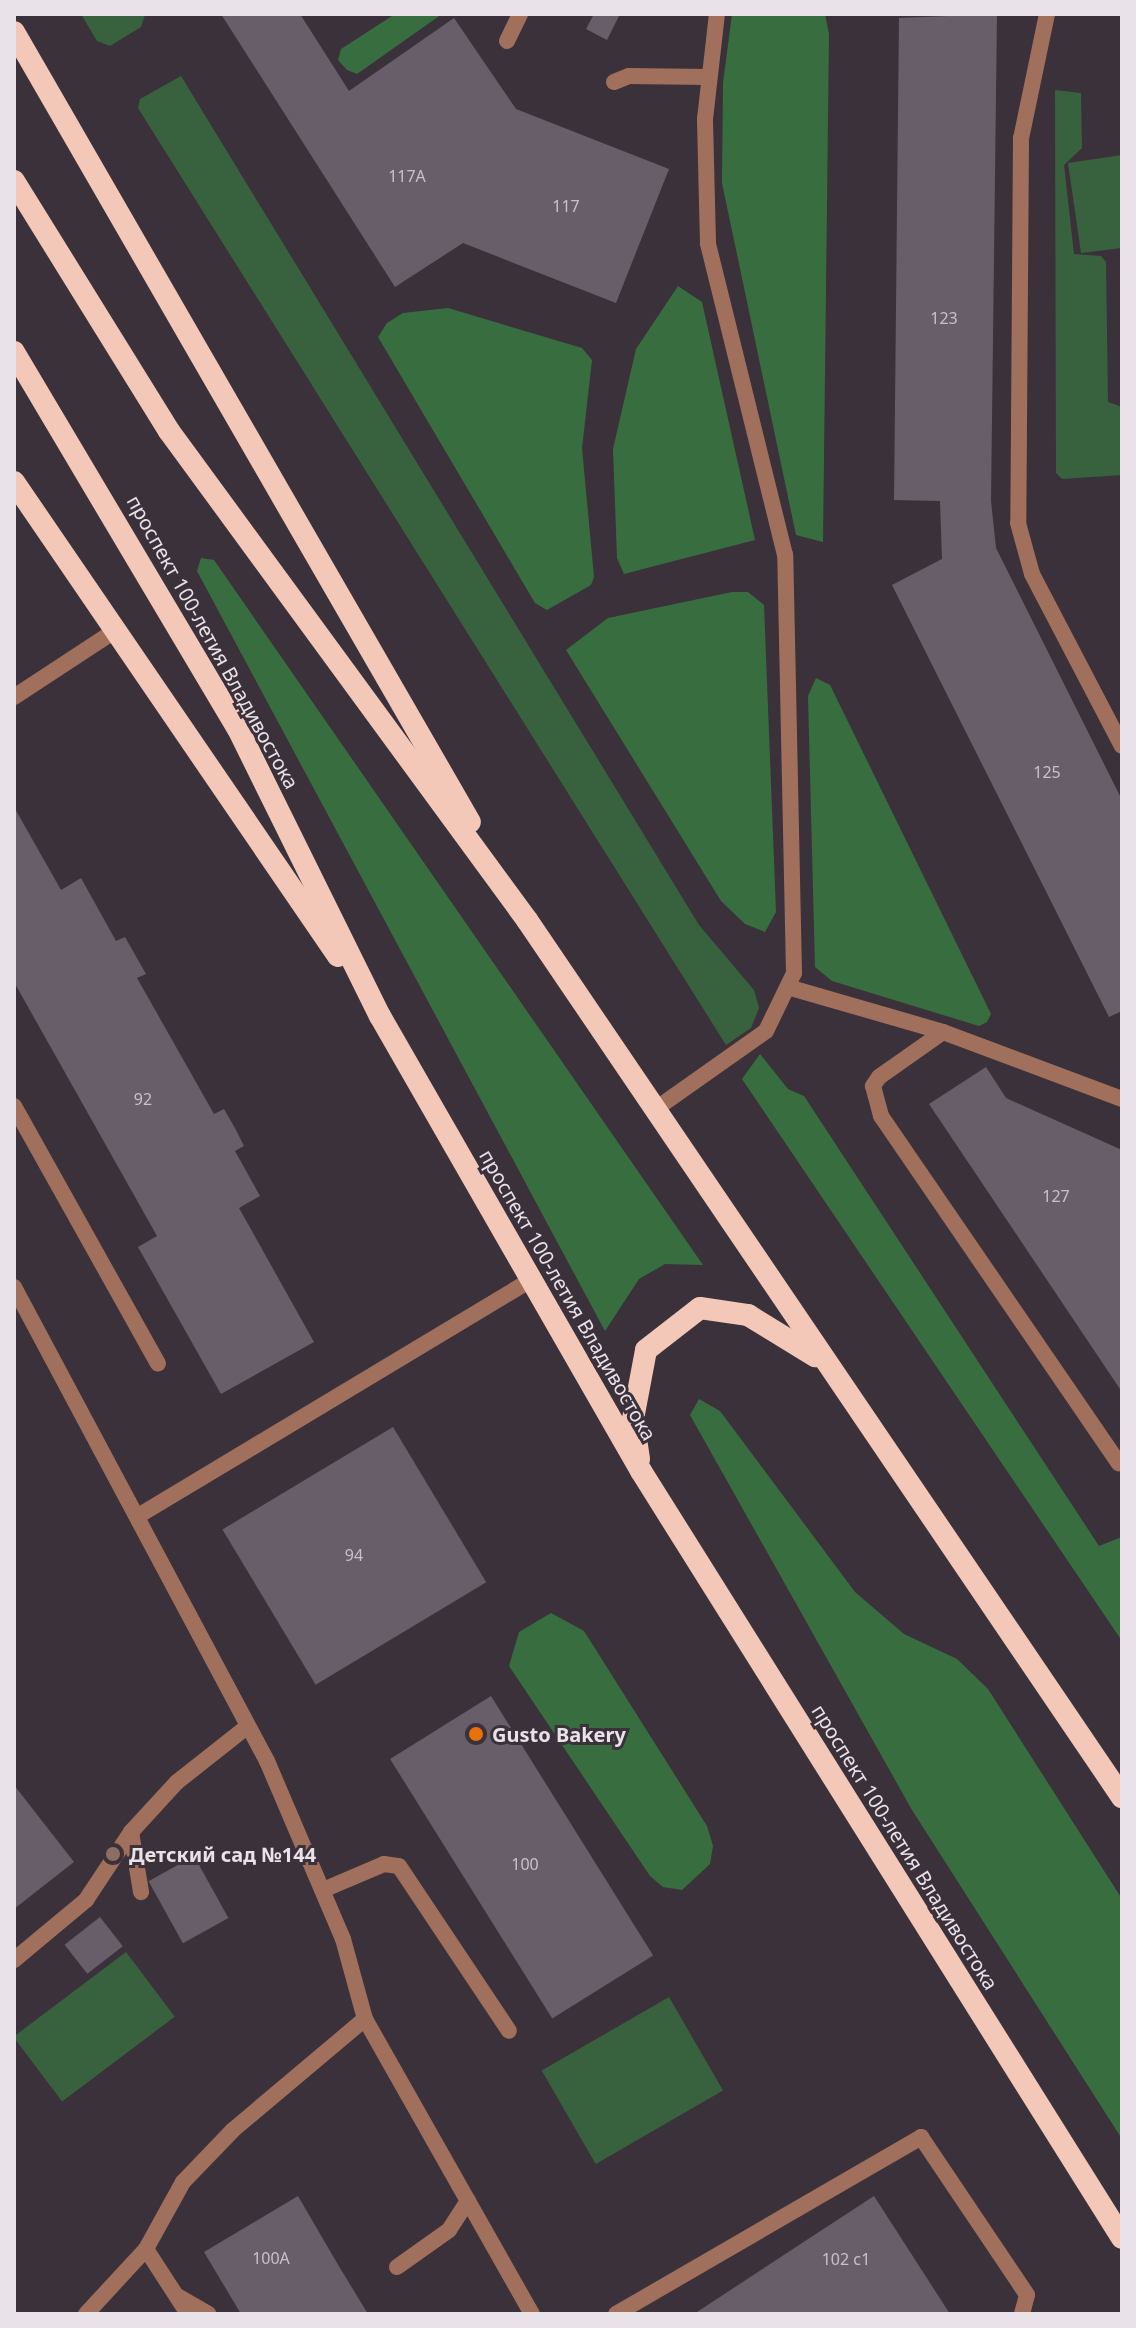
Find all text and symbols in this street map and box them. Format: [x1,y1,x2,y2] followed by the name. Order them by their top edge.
[388,166,426,186] house number: 117А
[552,196,580,216] house number: 117
[930,308,958,328] house number: 123
[122,491,304,793] street label: проспект 100-летия Владивостока
[1033,762,1061,782] house number: 125
[134,1089,152,1109] house number: 92
[475,1145,661,1445] street label: проспект 100-летия Владивостока
[1042,1186,1070,1206] house number: 127
[345,1545,363,1565] house number: 94
[807,1700,1003,1994] street label: проспект 100-летия Владивостока
[492,1722,626,1746] place label: Gusto Bakery
[467,1725,485,1743] marker: Gusto Bakery
[129,1842,316,1866] place label: Детский сад №144
[104,1845,122,1863] marker: Детский сад №144
[511,1854,539,1874] house number: 100
[252,2248,290,2268] house number: 100А
[822,2249,870,2269] house number: 102 с1

